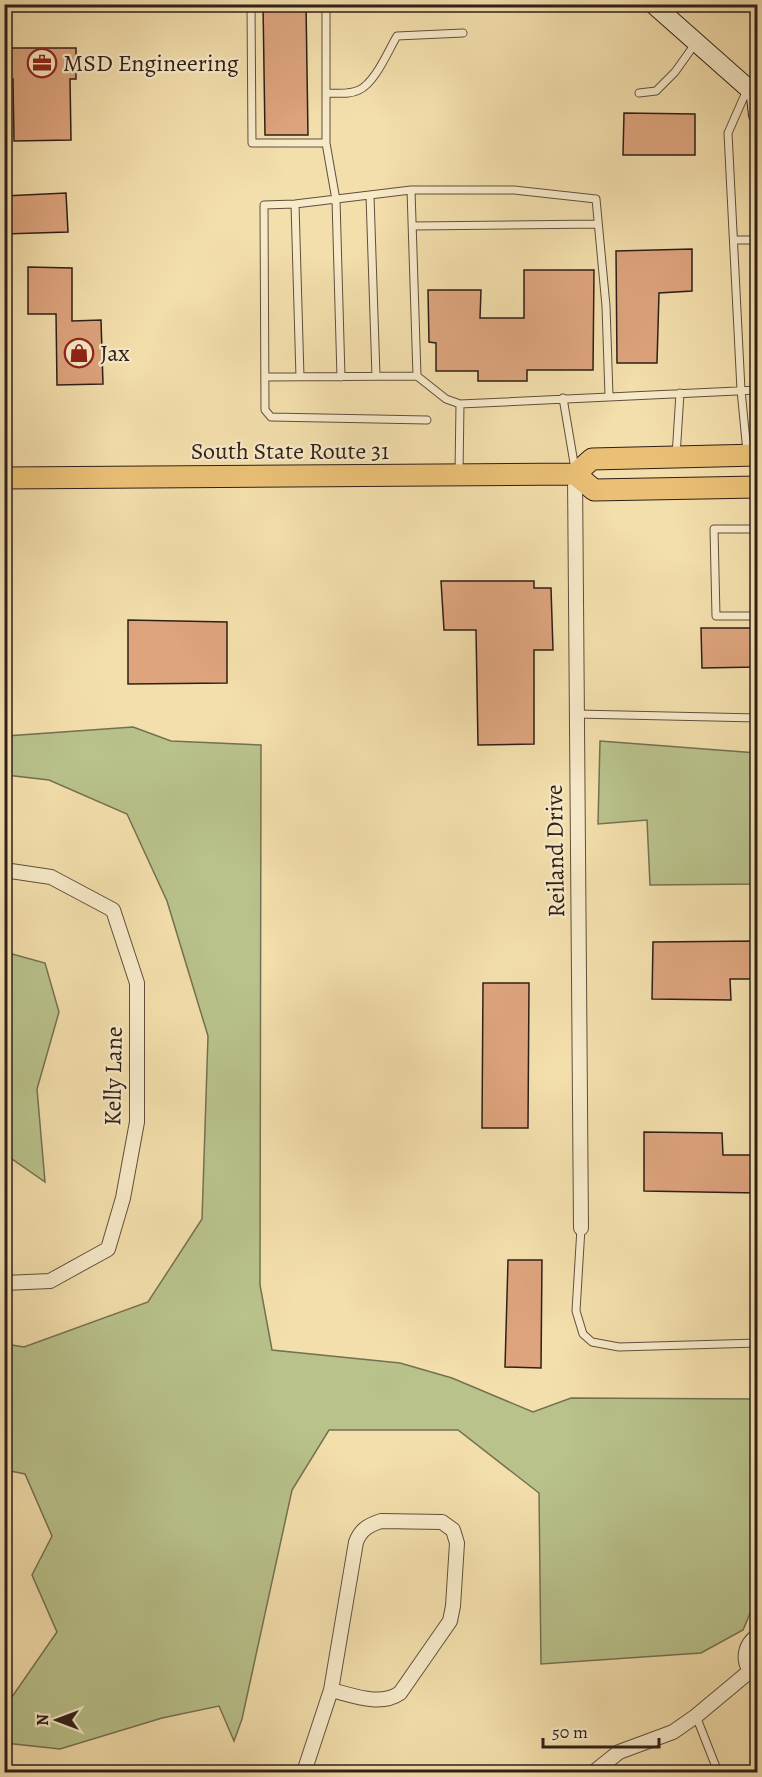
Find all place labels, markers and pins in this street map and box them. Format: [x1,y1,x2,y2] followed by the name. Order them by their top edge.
[26,47,58,79] office icon: MSD Engineering
[63,47,239,79] place label: MSD Engineering
[63,337,95,369] shop icon: Jax
[100,337,130,369] place label: Jax

